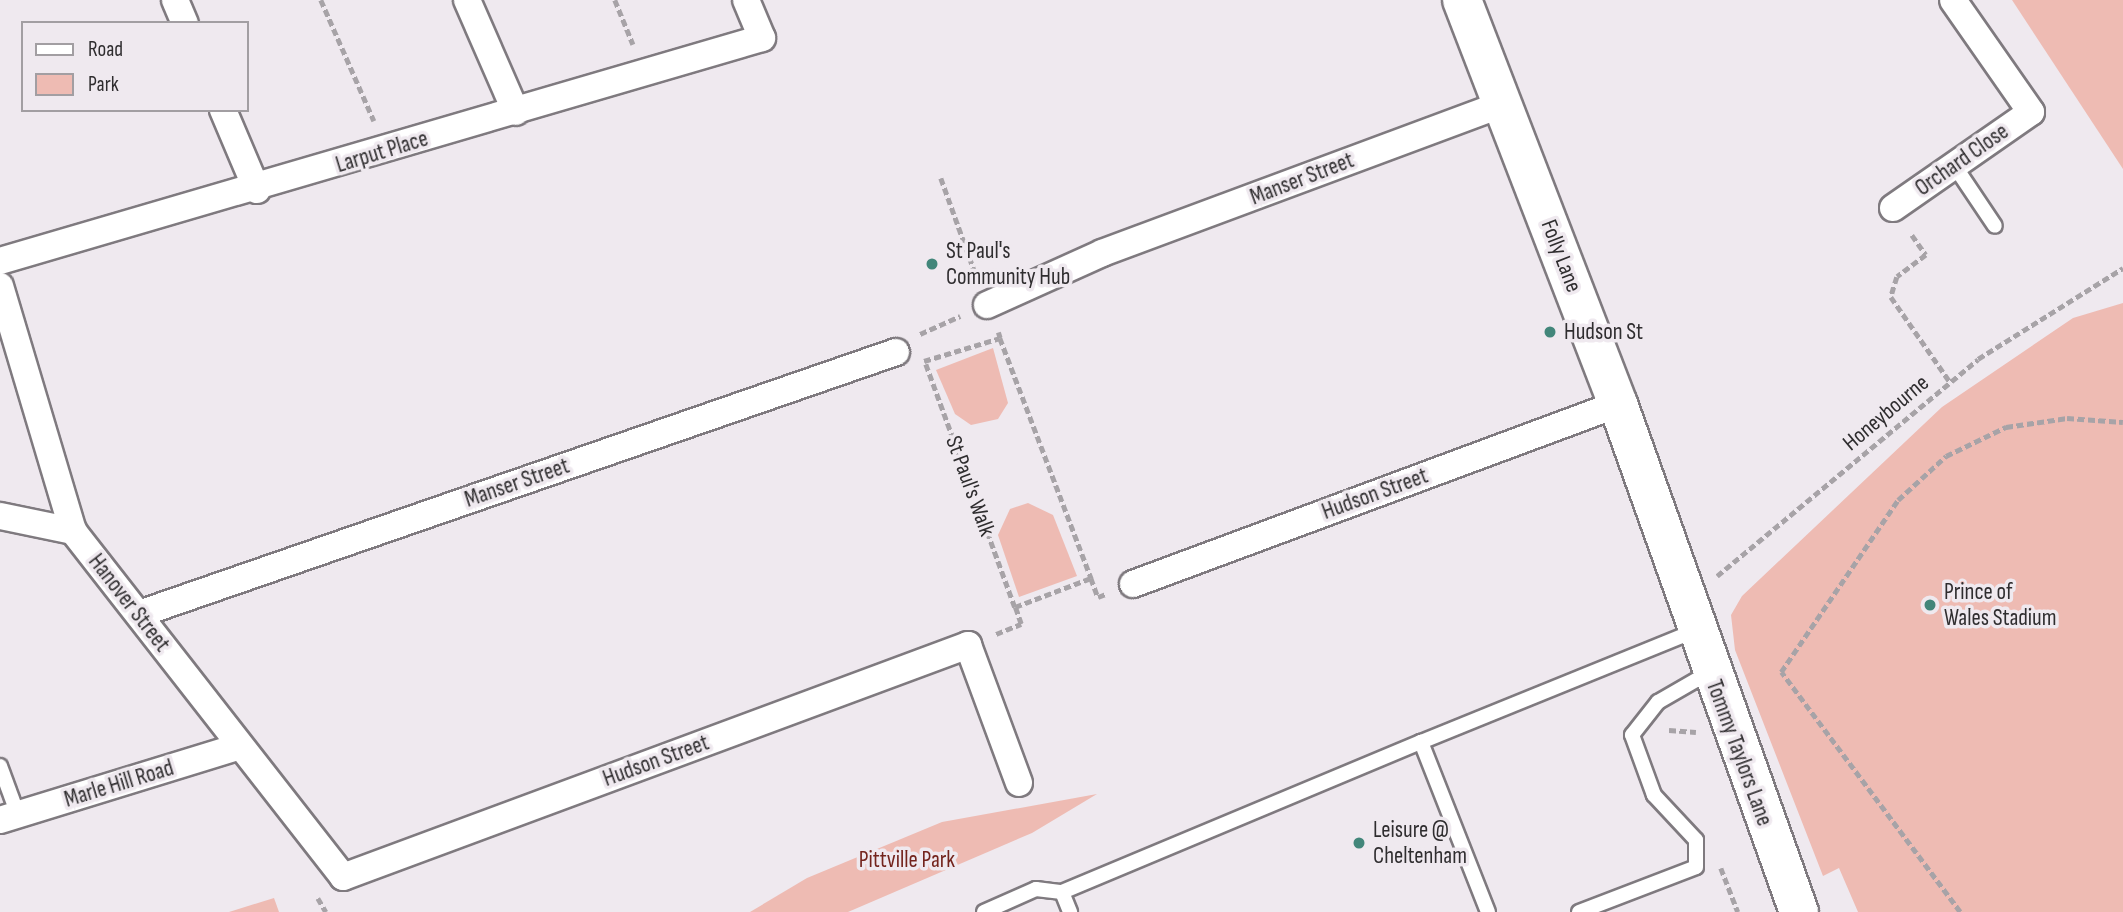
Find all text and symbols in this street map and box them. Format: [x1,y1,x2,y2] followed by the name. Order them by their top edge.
[21,21,248,112] legend
[88,37,123,62] text: Road
[88,72,119,97] text: Park
[1910,118,2014,202] street label: Orchard Close
[333,125,431,179] street label: Larput Place
[1246,147,1358,211] street label: Manser Street
[1535,216,1587,296] street label: Folly Lane
[946,237,1070,291] place label: St Paul's Community Hub
[924,256,940,272] marker: St Paul's Community Hub
[1564,318,1643,346] place label: Hudson St
[1542,324,1558,340] marker: Hudson St
[1838,369,1934,457] street label: Honeybourne
[939,432,1001,540] street label: St Paul's Walk
[461,452,573,514] street label: Manser Street
[1318,462,1432,526] street label: Hudson Street
[82,549,176,657] street label: Hanover Street
[1944,578,2056,632] place label: Prince of Wales Stadium
[1922,597,1938,613] marker: Prince of Wales Stadium
[1700,676,1778,830] street label: Tommy Taylors Lane
[599,729,713,793] street label: Hudson Street
[61,754,177,814] street label: Marle Hill Road
[1373,816,1467,870] place label: Leisure @ Cheltenham
[1351,835,1367,851] marker: Leisure @ Cheltenham
[859,846,955,874] park label: Pittville Park

